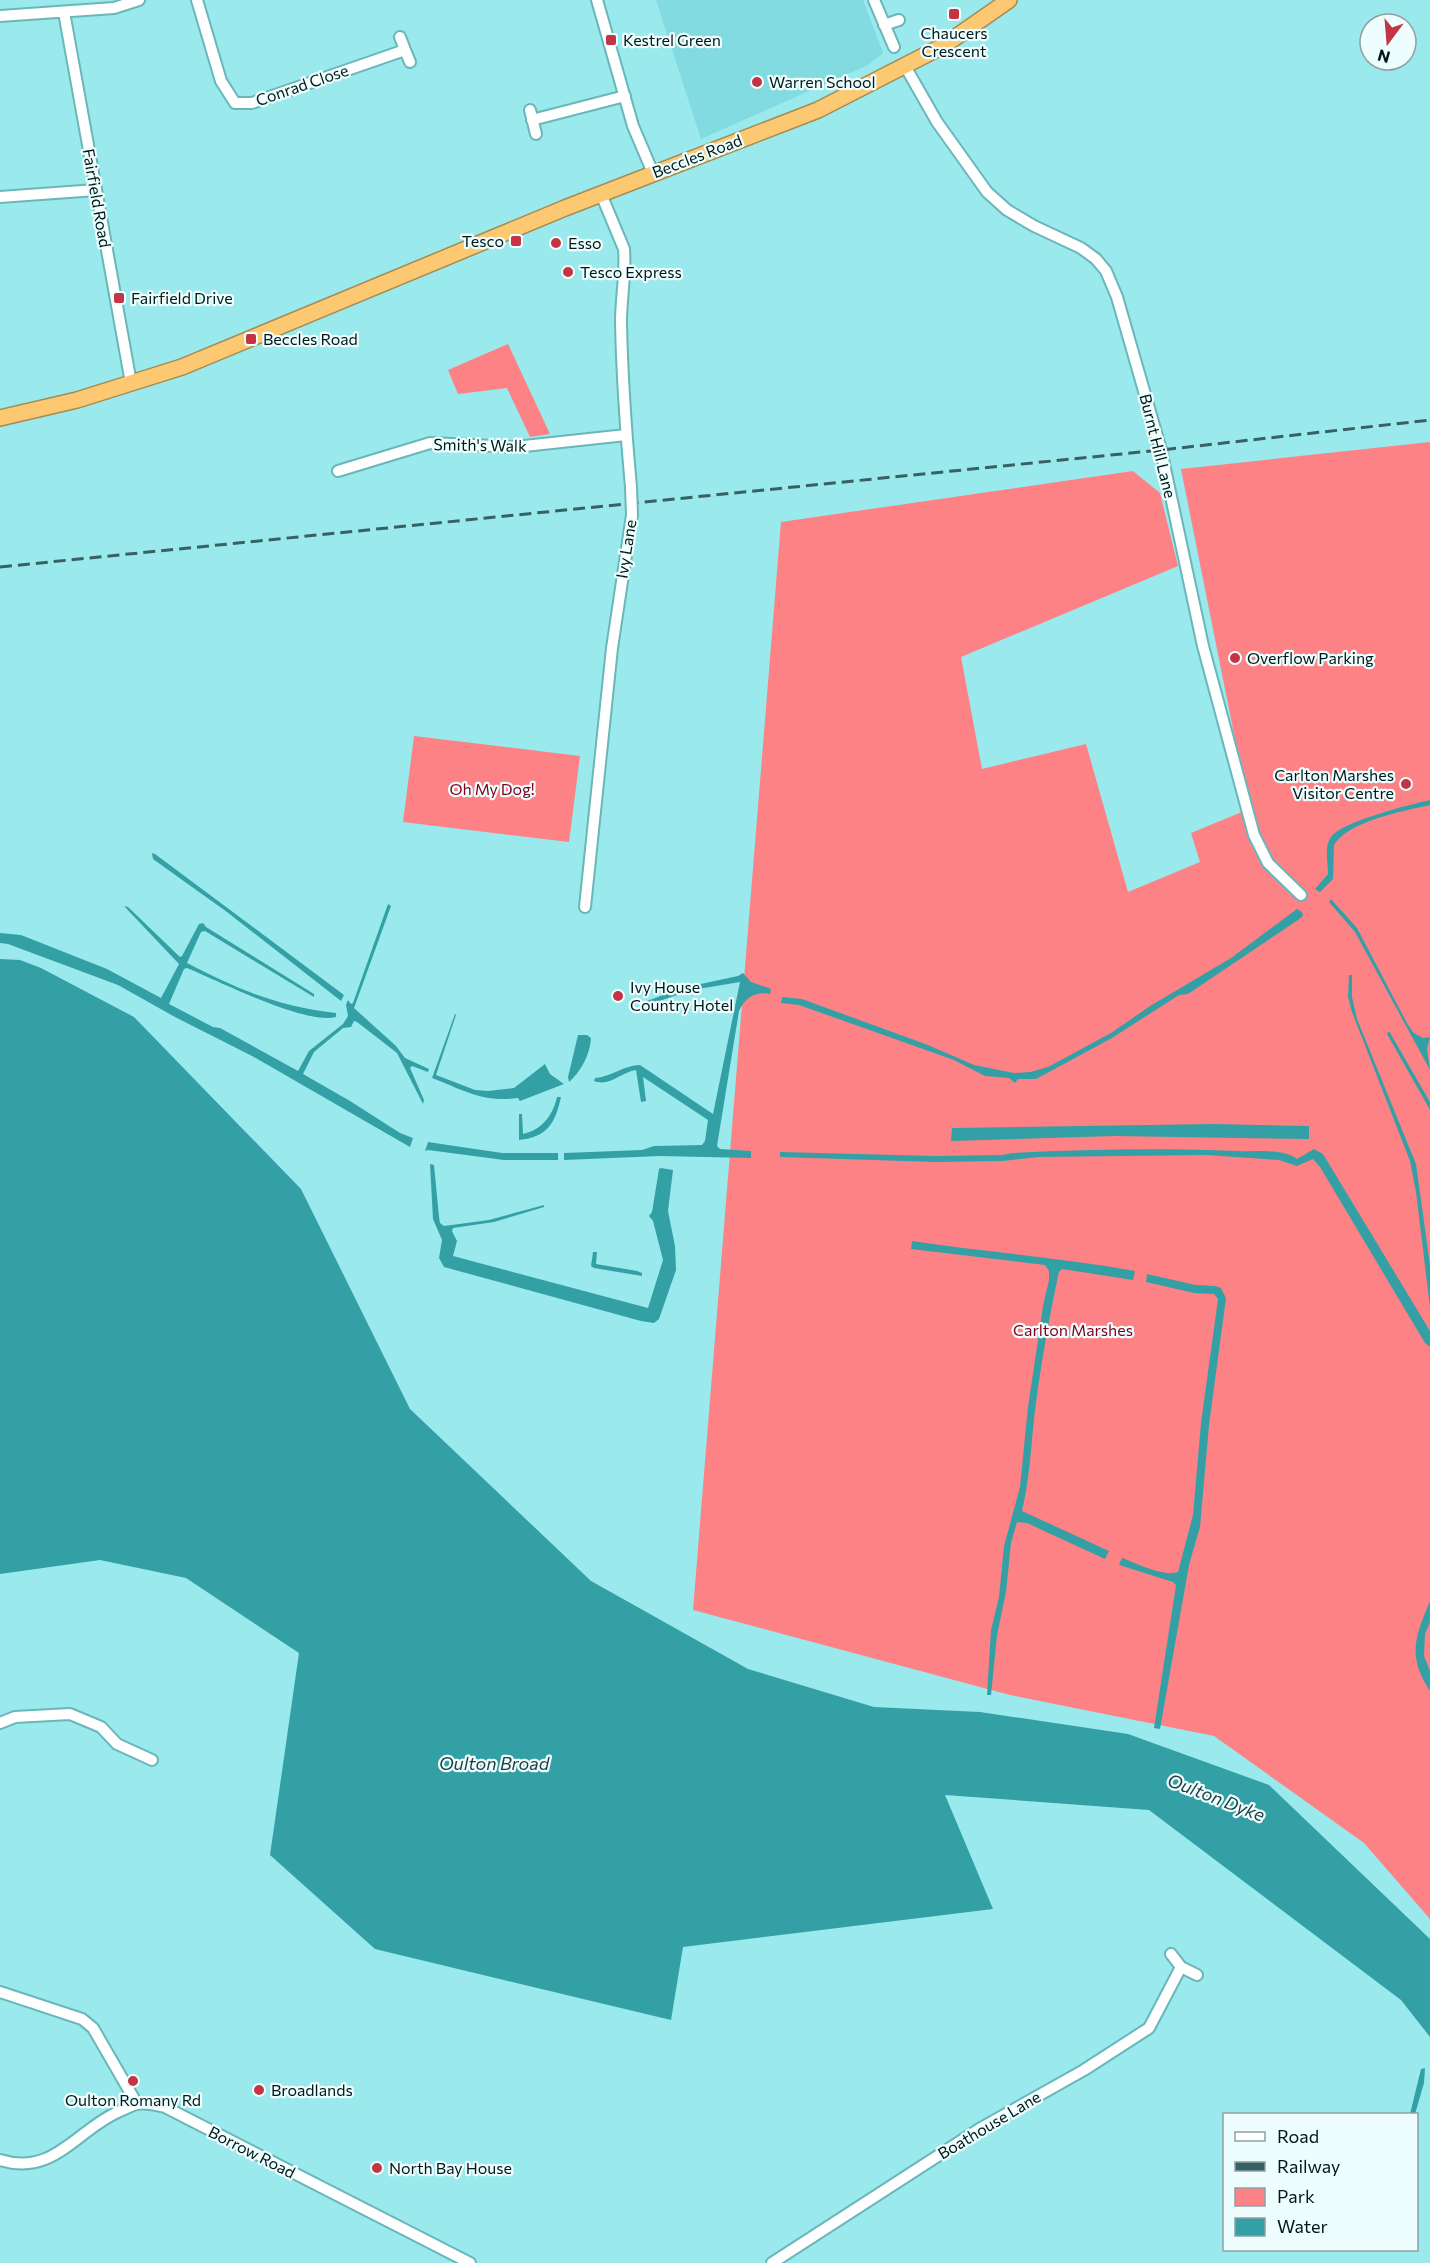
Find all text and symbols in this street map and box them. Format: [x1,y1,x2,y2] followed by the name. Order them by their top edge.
[947,7,961,21] marker: Chaucers Crescent
[1358,12,1418,72] north arrow
[920,23,988,60] place label: Chaucers Crescent
[623,30,721,49] place label: Kestrel Green
[604,33,618,47] marker: Kestrel Green
[1375,46,1392,68] text: N
[253,60,351,109] street label: Conrad Close
[769,72,876,91] place label: Warren School
[750,75,764,89] marker: Warren School
[649,130,744,181] street label: Beccles Road
[79,147,116,249] street label: Fairfield Road
[462,231,504,250] place label: Tesco
[568,233,602,252] place label: Esso
[509,234,523,248] marker: Tesco
[549,236,563,250] marker: Esso
[580,262,682,281] place label: Tesco Express
[561,265,575,279] marker: Tesco Express
[131,288,233,307] place label: Fairfield Drive
[112,291,126,305] marker: Fairfield Drive
[263,329,358,348] place label: Beccles Road
[244,332,258,346] marker: Beccles Road
[1136,392,1181,500] street label: Burnt Hill Lane
[433,434,527,455] street label: Smith's Walk
[611,518,640,580] street label: Ivy Lane
[1247,648,1374,667] place label: Overflow Parking
[1228,651,1242,665] marker: Overflow Parking
[1274,765,1394,802] place label: Carlton Marshes Visitor Centre
[1399,777,1413,791] marker: Carlton Marshes Visitor Centre
[449,779,535,798] park label: Oh My Dog!
[630,977,733,1014] place label: Ivy House Country Hotel
[611,989,625,1003] marker: Ivy House Country Hotel
[1013,1320,1133,1339] park label: Carlton Marshes
[439,1752,550,1774] water label: Oulton Broad
[1165,1768,1269,1826] water label: Oulton Dyke
[126,2074,140,2088] marker: Oulton Romany Rd
[271,2080,353,2099] place label: Broadlands
[252,2083,266,2097] marker: Broadlands
[934,2086,1044,2163] street label: Boathouse Lane
[65,2090,201,2109] place label: Oulton Romany Rd
[1223,2113,1418,2251] legend
[206,2122,299,2182] street label: Borrow Road
[1277,2125,1319,2147] text: Road
[1277,2155,1340,2177] text: Railway
[389,2158,512,2177] place label: North Bay House
[370,2161,384,2175] marker: North Bay House
[1277,2185,1315,2207] text: Park
[1277,2215,1328,2237] text: Water

